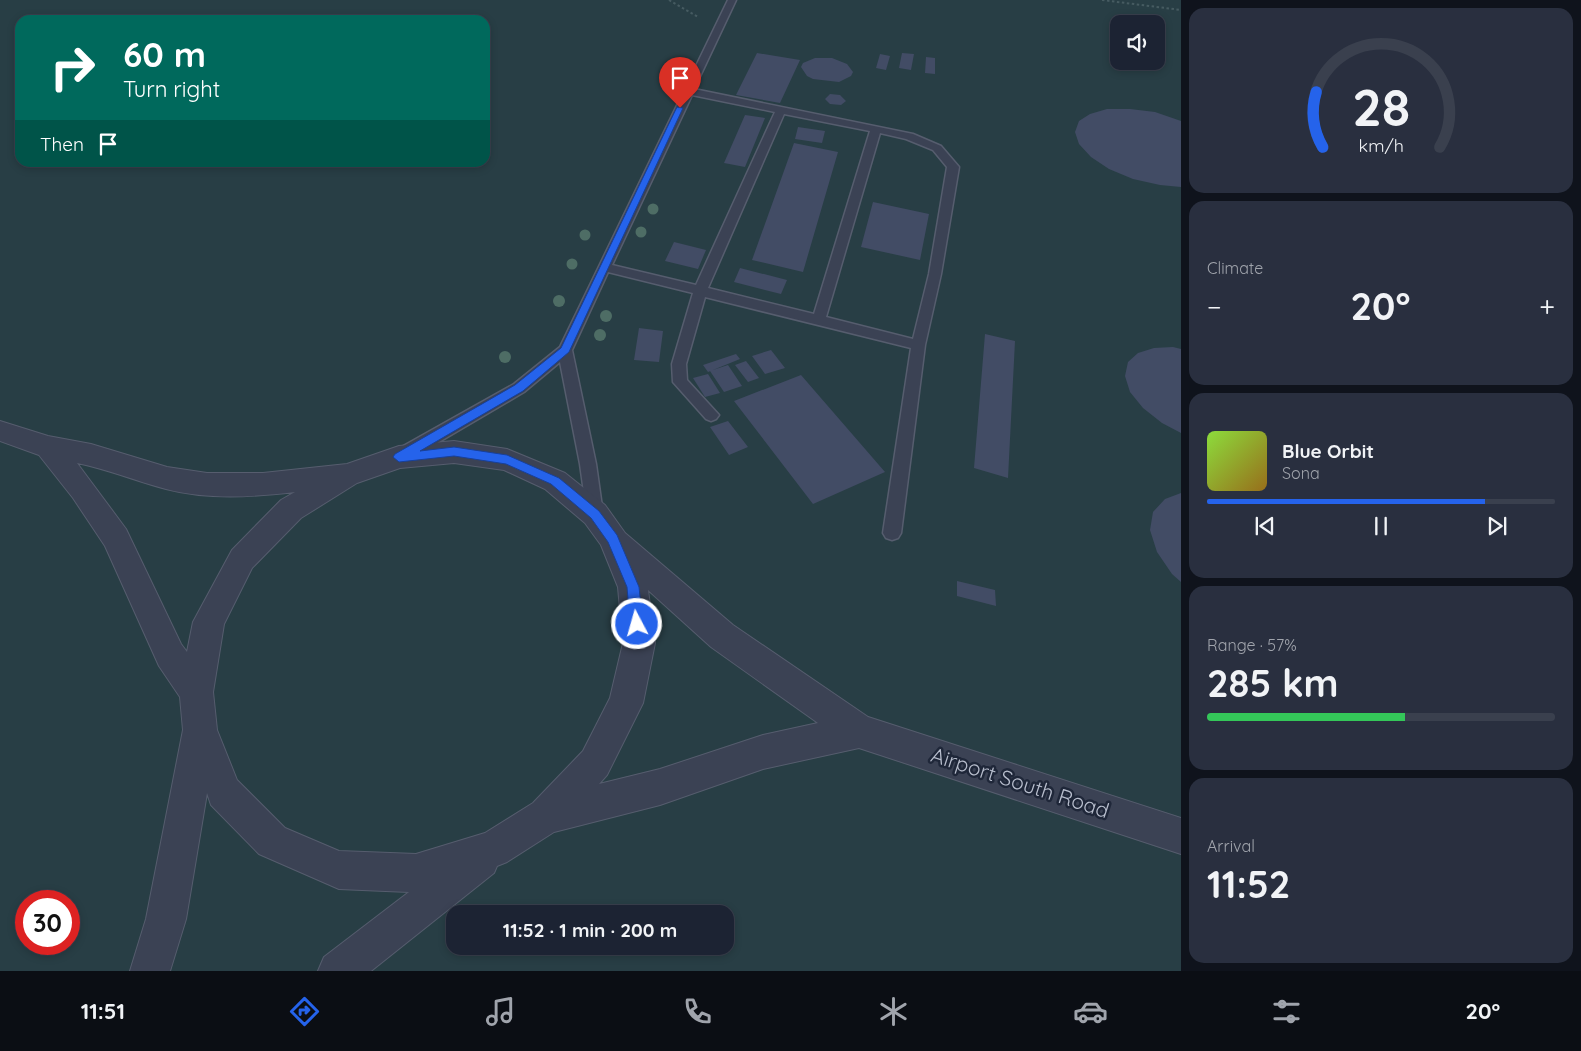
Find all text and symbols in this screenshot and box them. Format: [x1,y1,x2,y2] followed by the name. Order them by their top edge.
[1110,15,1165,70] map controls
[1110,15,1165,70] button: sound
[123,32,206,76] text: 60 m
[40,35,105,100] icon: right
[659,57,701,108] pin
[666,64,694,92] icon: arrive
[1352,74,1410,139] text: 28
[123,75,220,103] text: Turn right
[94,130,122,158] icon: arrive
[40,132,84,156] text: Then
[1358,134,1404,156] text: km/h
[1207,258,1263,278] text: Climate
[1350,282,1410,330] text: 20°
[1207,289,1222,324] text: −
[1539,289,1555,324] text: +
[1282,439,1374,463] text: Blue Orbit
[1282,463,1320,483] text: Sona
[1251,512,1279,540] icon: previous
[1367,512,1395,540] icon: pause
[1483,512,1511,540] icon: next
[610,597,662,649] position arrow
[1207,635,1297,655] text: Range · 57%
[1207,659,1339,707] text: 285 km
[928,741,1113,823] street label: Airport South Road
[1207,836,1255,856] text: Arrival
[1207,860,1290,908] text: 11:52
[15,890,80,955] speed limit sign: 30
[503,918,677,942] text: 11:52 · 1 min · 200 m
[287,994,322,1029] icon: directions
[483,994,518,1029] icon: music
[680,994,715,1029] icon: phone
[876,994,911,1029] icon: climate
[1073,994,1108,1029] icon: car
[1269,994,1304,1029] icon: filters
[81,997,125,1025] text: 11:51
[1465,997,1500,1025] text: 20°

